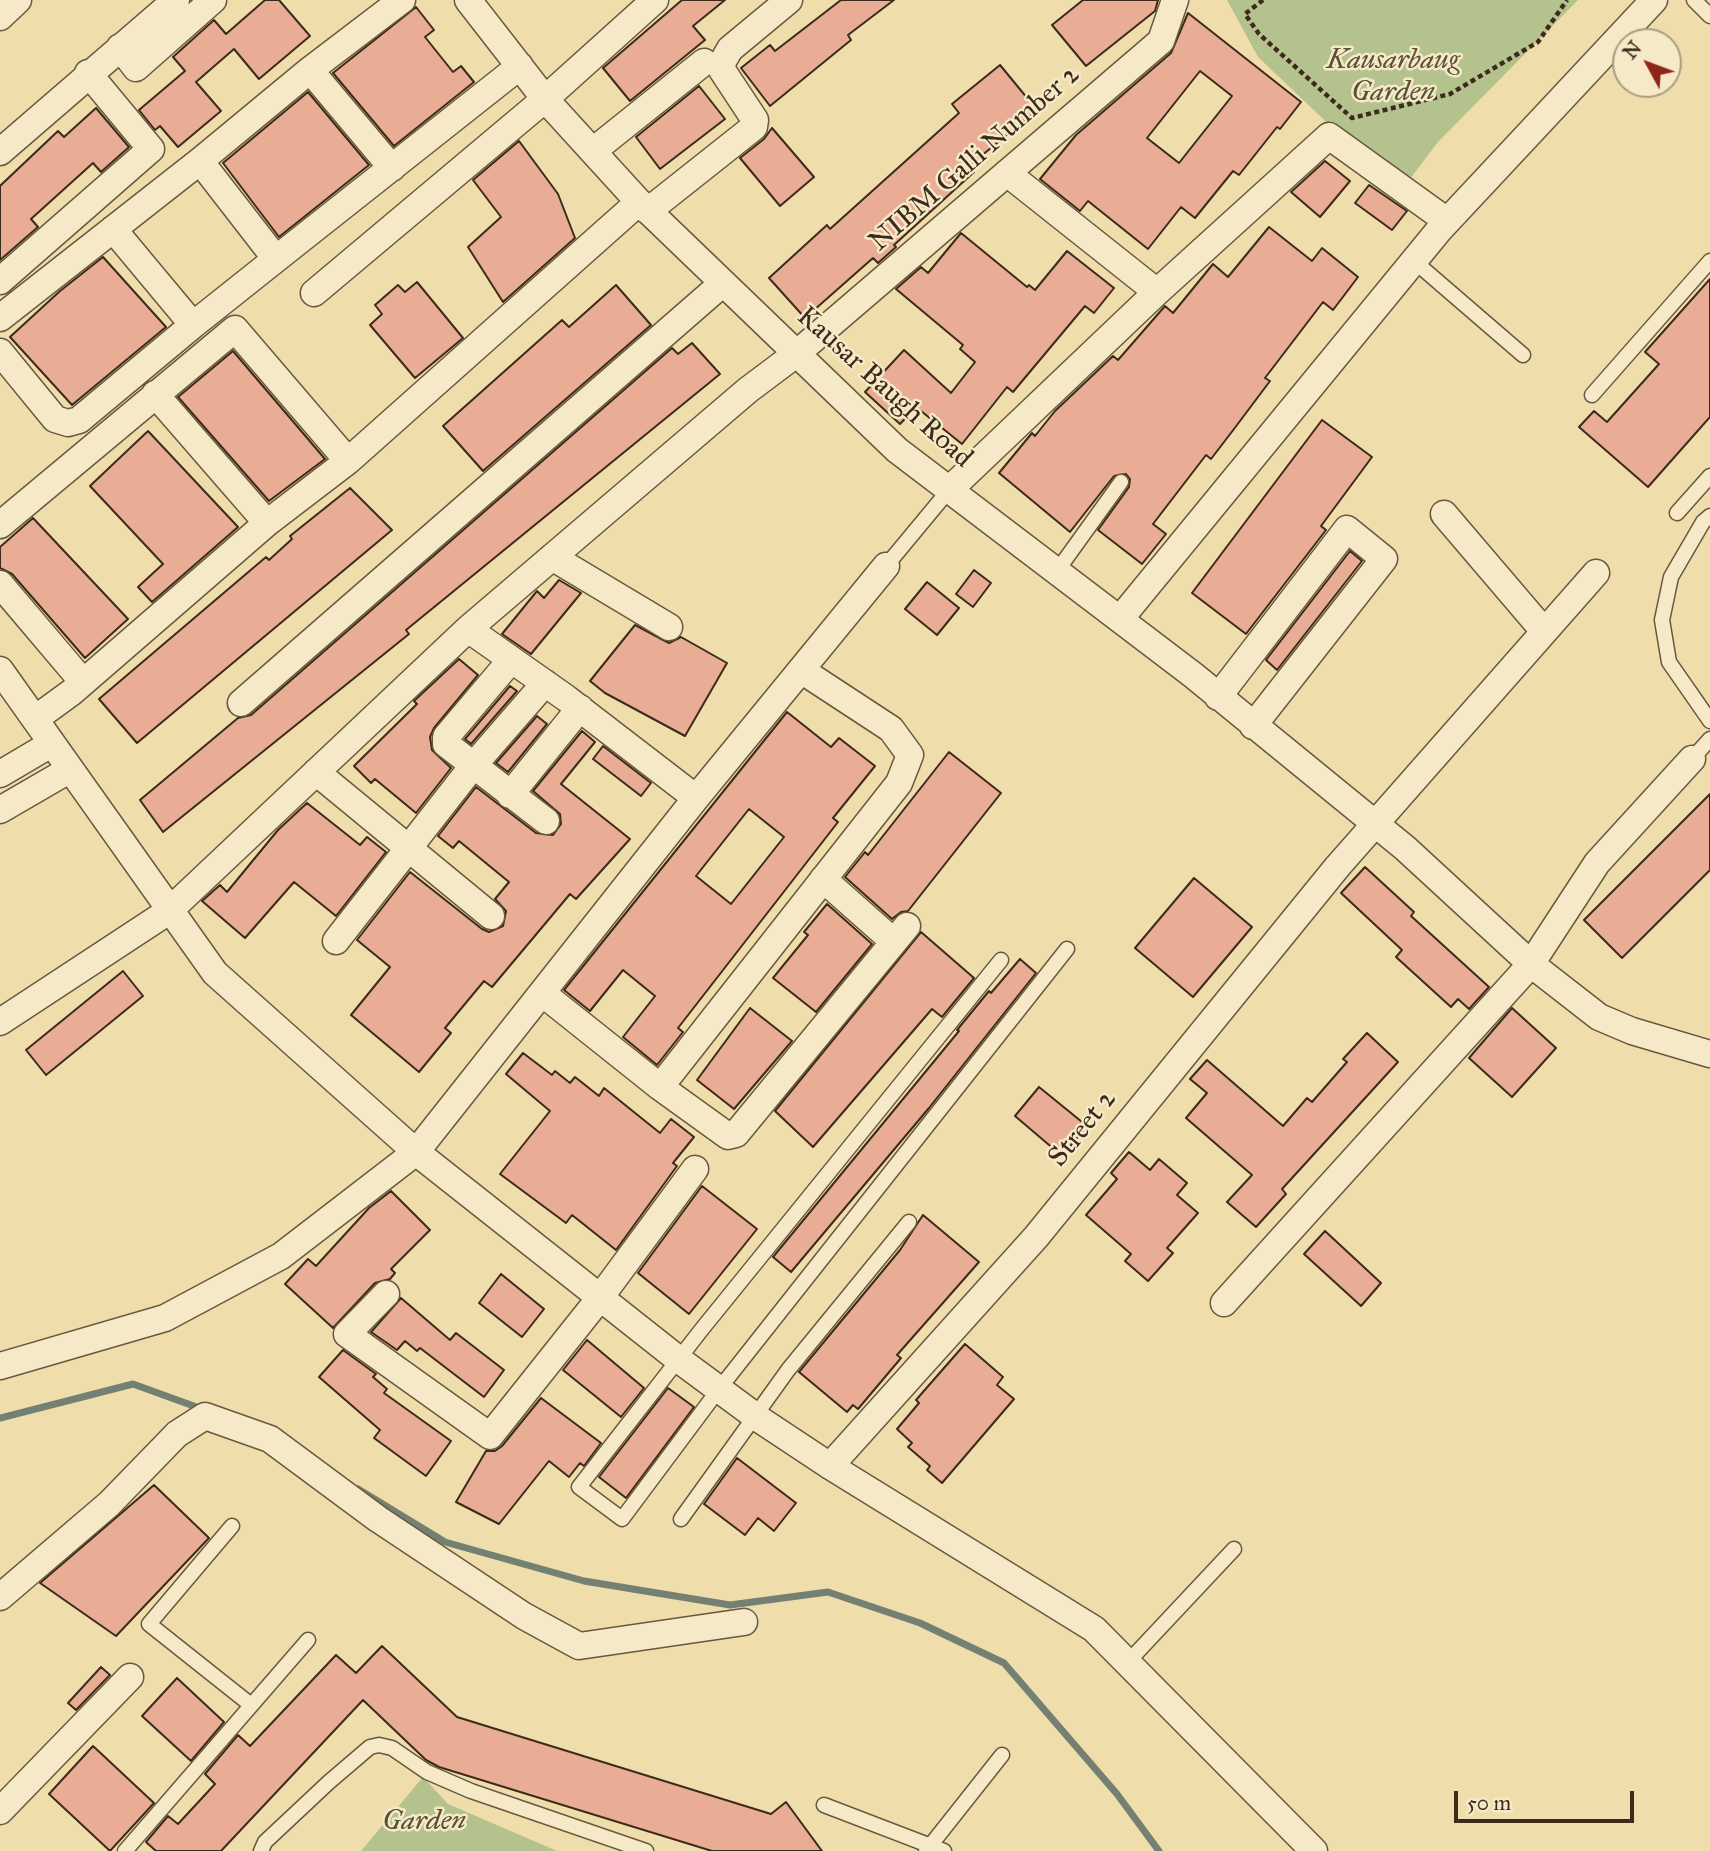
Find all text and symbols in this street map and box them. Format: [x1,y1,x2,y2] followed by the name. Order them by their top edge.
[1612,28,1682,98] north arrow
[1618,37,1646,64] text: N
[1327,44,1459,110] park label: Kausarbaug Garden
[863,59,1087,259] street label: NIBM Galli Number 2
[789,300,979,476] street label: Kausar Baugh Road
[1042,1084,1124,1174] street label: Street 2
[1458,1778,1638,1822] scale bar
[1467,1790,1511,1816] text: 50 m
[382,1805,466,1839] park label: Garden

